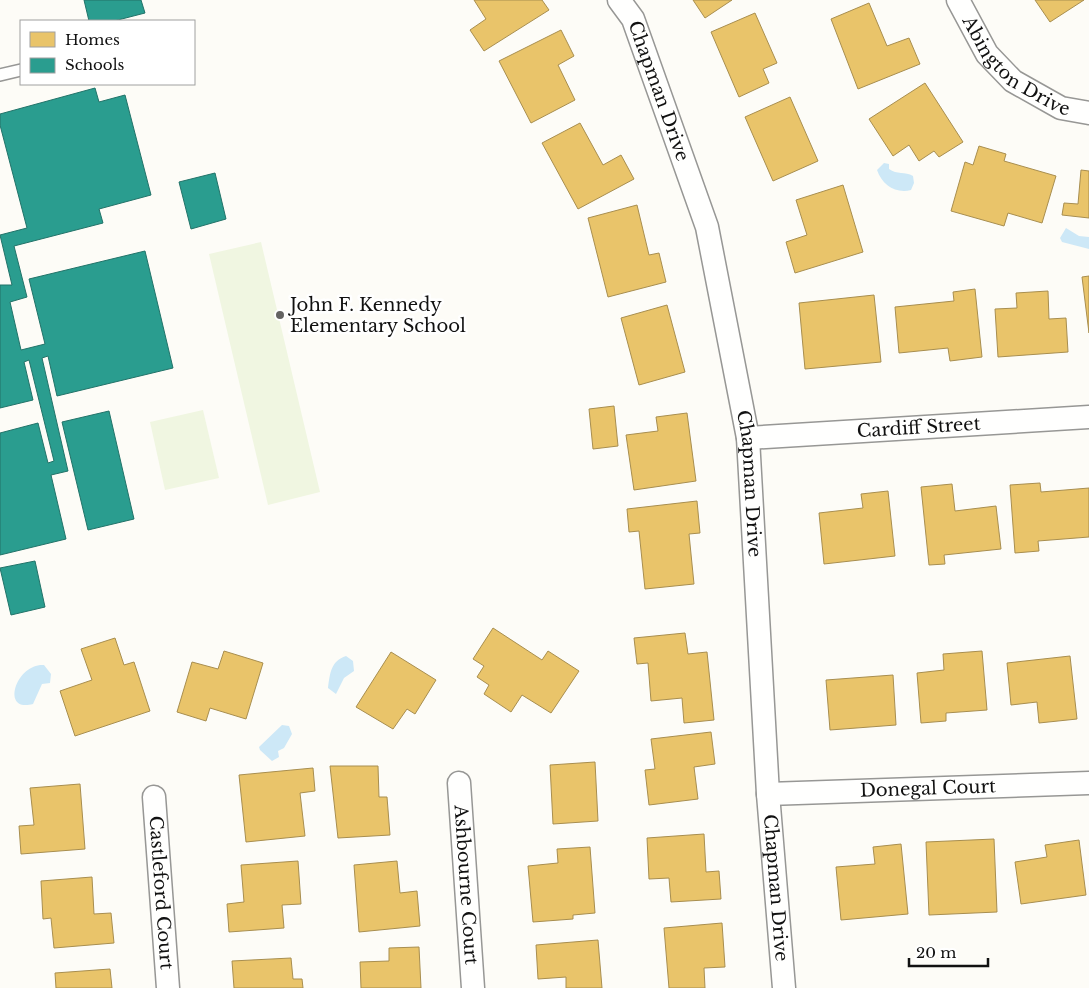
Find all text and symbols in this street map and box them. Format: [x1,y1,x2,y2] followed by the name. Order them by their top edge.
[957,11,1071,120] street label: Abington Drive
[624,18,694,164] street label: Chapman Drive
[20,20,195,85] legend
[65,30,120,49] text: Homes
[65,55,125,74] text: Schools
[288,294,466,337] place label: John F. Kennedy Elementary School
[274,309,286,321] marker: John F. Kennedy Elementary School
[732,408,766,558] street label: Chapman Drive
[856,413,981,442] street label: Cardiff Street
[860,775,996,802] street label: Donegal Court
[449,803,482,966] street label: Ashbourne Court
[759,813,793,962] street label: Chapman Drive
[144,815,178,971] street label: Castleford Court
[909,936,988,968] scale bar
[916,943,956,962] text: 20 m

